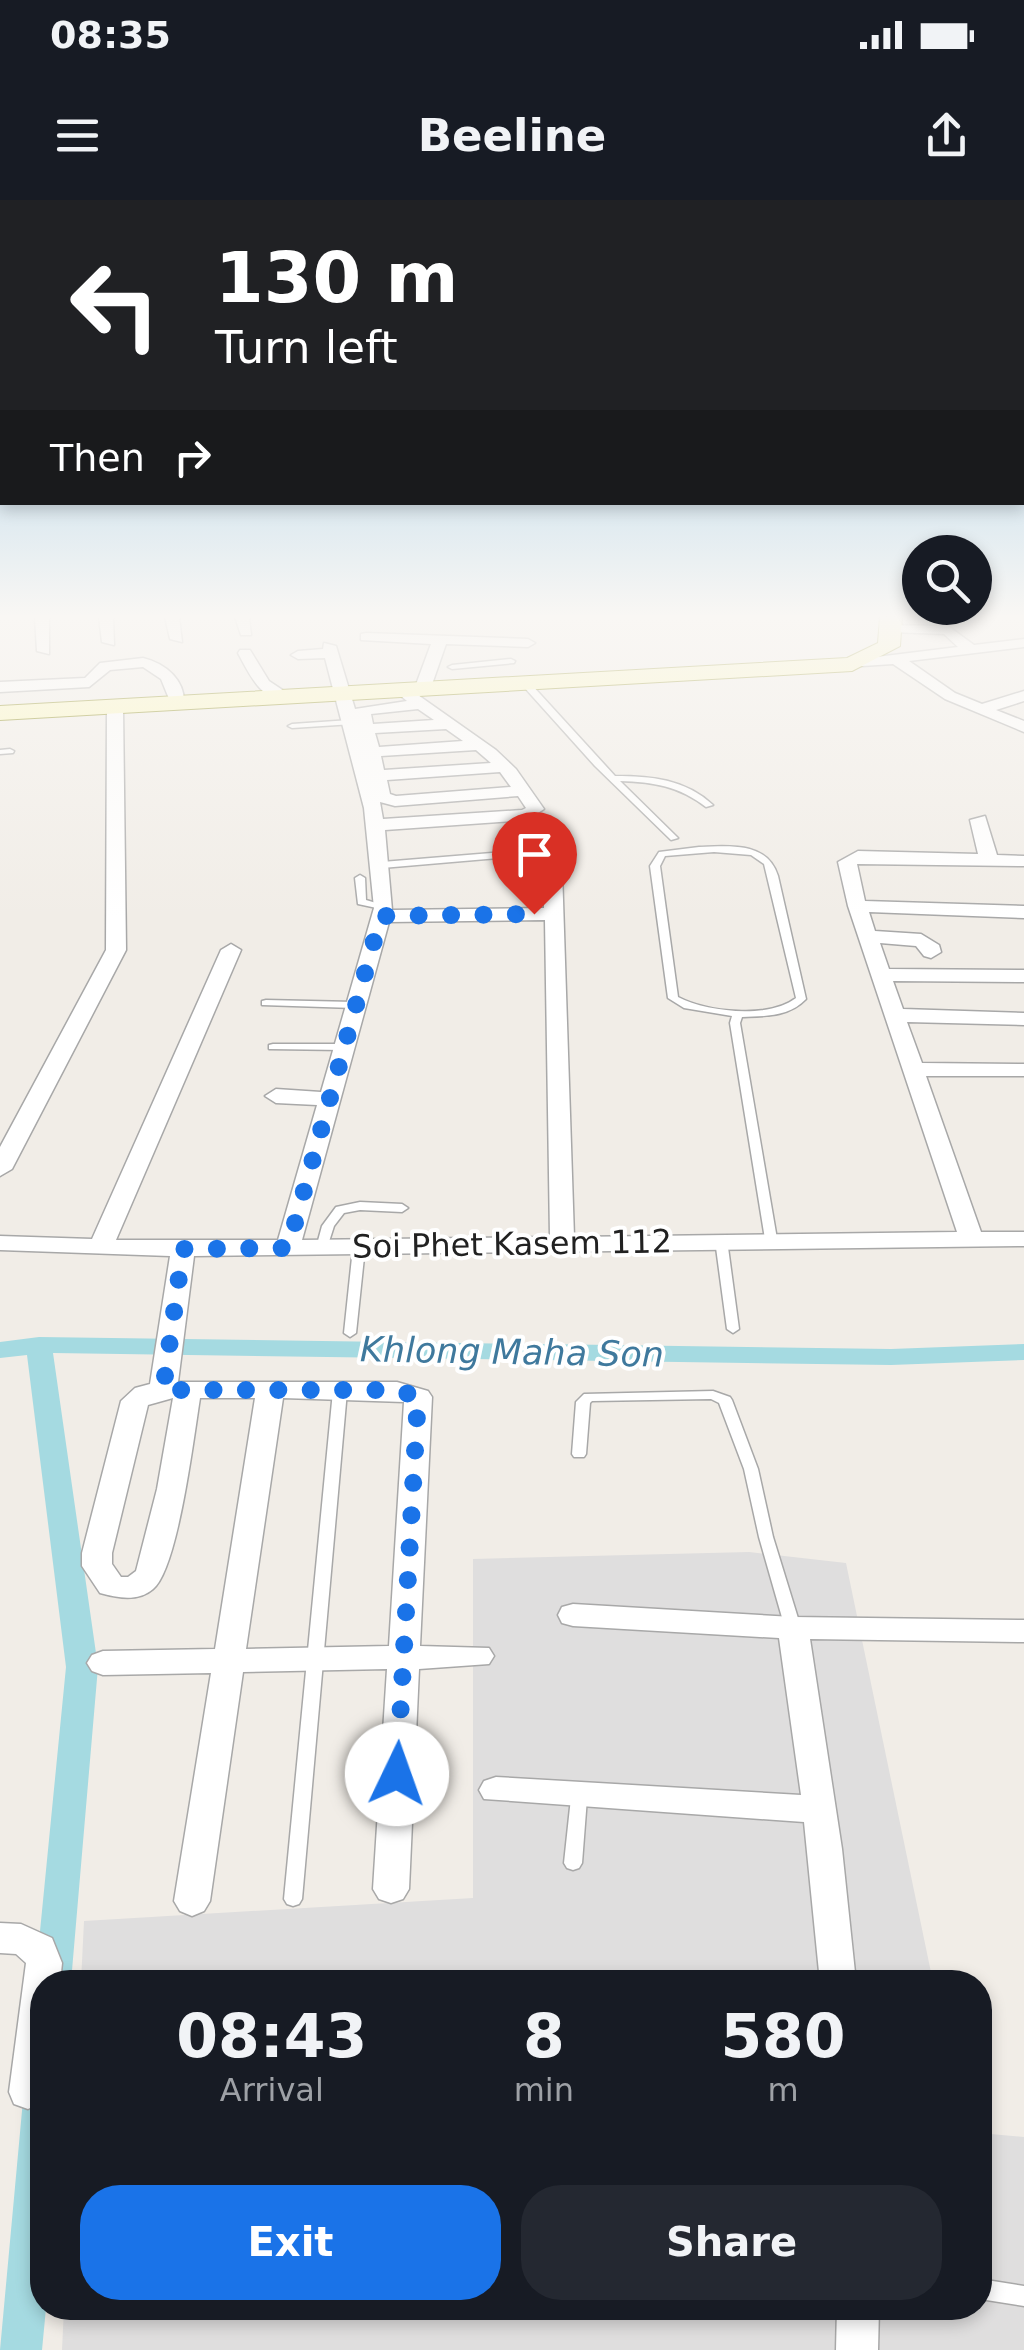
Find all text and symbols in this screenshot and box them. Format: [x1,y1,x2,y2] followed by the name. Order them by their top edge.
[50,13,171,57] text: 08:35
[50,108,105,163] icon: menu
[919,108,974,163] icon: share
[418,109,606,162] text: Beeline
[215,237,458,319] text: 130 m
[50,240,180,370] icon: left
[215,321,398,374] text: Turn left
[165,430,220,485] icon: right
[50,436,145,480] text: Then
[902,535,992,625] map controls
[902,535,992,625] button: search
[492,812,577,915] pin
[507,827,562,882] icon: arrive
[352,1222,672,1266] street label: Soi Phet Kasem 112
[360,1329,664,1375] water label: Khlong Maha Son
[345,1722,449,1826] position arrow
[176,2001,367,2071] text: 08:43
[523,2001,565,2071] text: 8
[720,2001,846,2071] text: 580
[220,2071,324,2109] text: Arrival
[514,2071,574,2109] text: min
[767,2071,799,2109] text: m
[80,2185,501,2300] button: Exit
[521,2185,942,2300] button: Share

